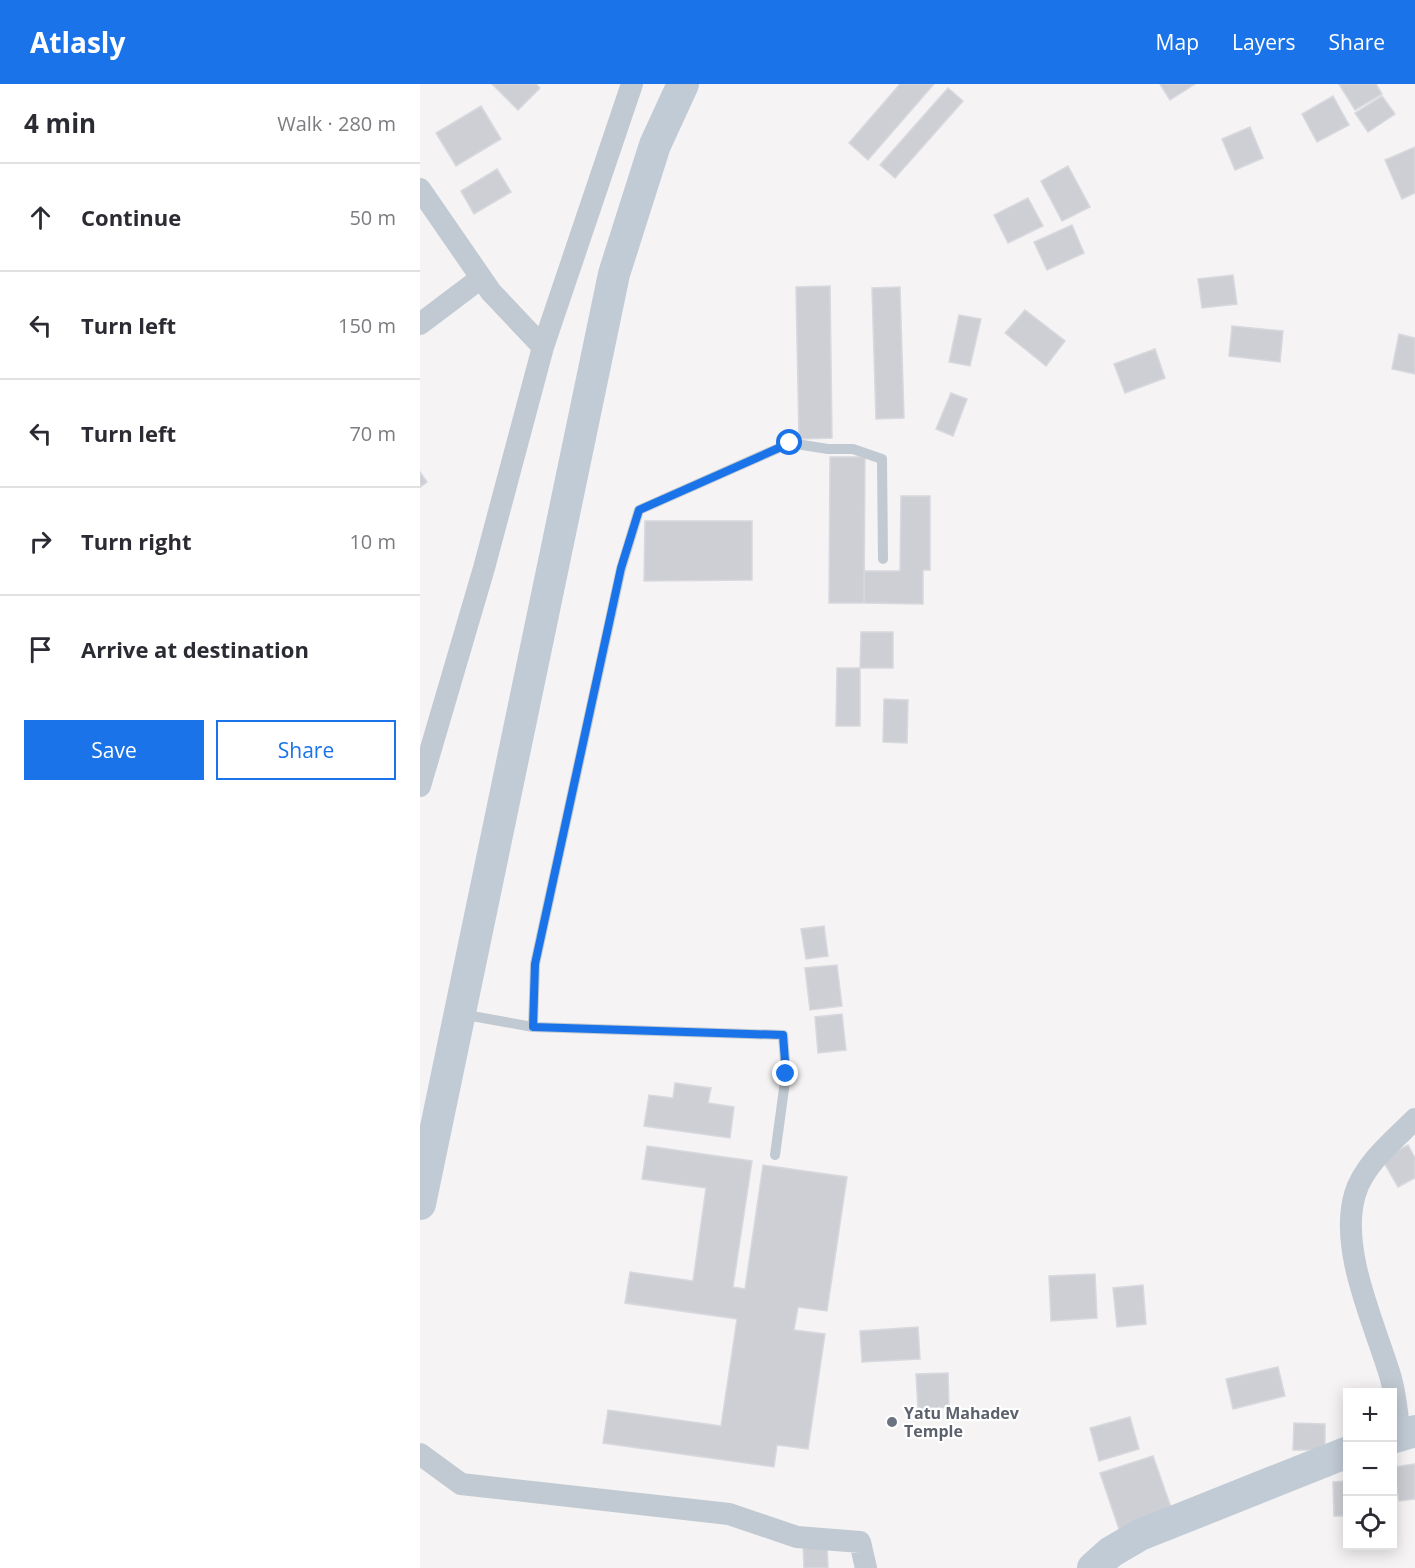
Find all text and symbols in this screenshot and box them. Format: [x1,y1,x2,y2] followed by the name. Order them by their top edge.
[30,23,125,61] text: Atlasly
[1156,28,1199,56] text: Map
[1232,28,1296,56] text: Layers
[1329,28,1385,56] text: Share
[24,105,96,141] text: 4 min
[277,110,396,137] text: Walk · 280 m
[24,201,57,234] icon: ahead
[81,202,181,232] text: Continue
[349,204,396,231] text: 50 m
[24,309,57,342] icon: left
[81,310,176,340] text: Turn left
[338,312,396,339] text: 150 m
[24,417,57,450] icon: left
[81,418,176,448] text: Turn left
[349,420,396,447] text: 70 m
[776,429,802,455] route start
[24,525,57,558] icon: right
[81,526,192,556] text: Turn right
[349,528,396,555] text: 10 m
[24,633,57,666] icon: arrive
[81,634,309,664] text: Arrive at destination
[24,720,204,780] button: Save
[216,720,396,780] button: Share
[772,1060,798,1086] route end
[1343,1388,1397,1550] map controls
[1343,1388,1397,1442] button: +
[904,1402,1020,1442] place label: Yatu Mahadev Temple
[885,1415,899,1429] marker: Yatu Mahadev Temple
[1343,1442,1397,1496] button: −
[1343,1496,1397,1550] button: locate

